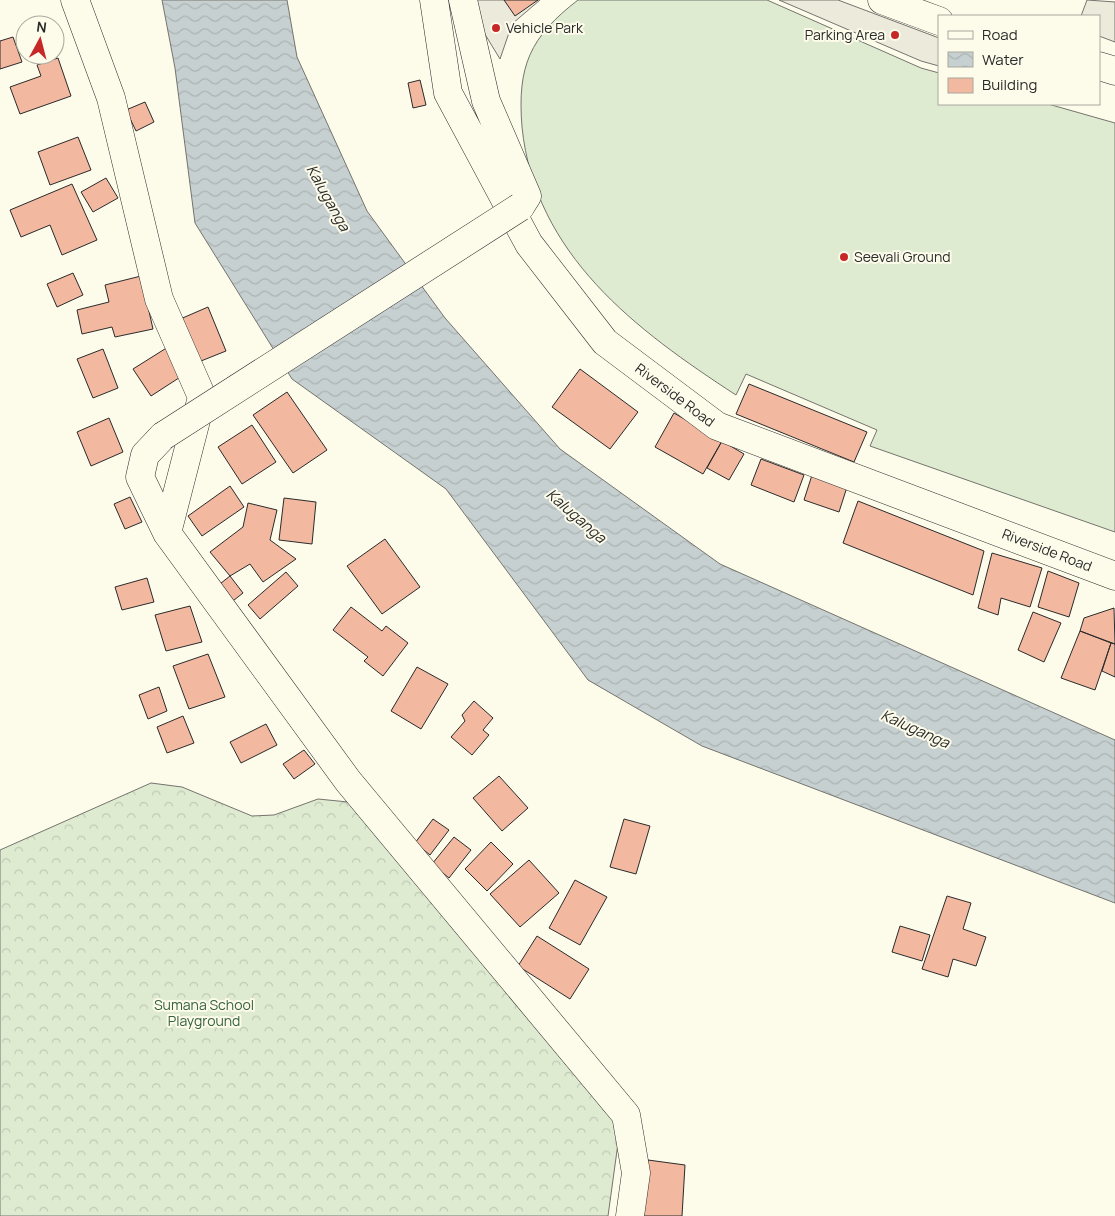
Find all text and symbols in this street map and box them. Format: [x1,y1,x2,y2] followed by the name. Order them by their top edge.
[15,15,65,65] north arrow
[938,15,1100,105] legend
[35,17,48,37] text: N
[506,18,584,37] place label: Vehicle Park
[490,22,502,34] marker: Vehicle Park
[982,24,1018,45] text: Road
[805,25,885,44] place label: Parking Area
[889,29,901,41] marker: Parking Area
[982,49,1024,70] text: Water
[982,74,1037,95] text: Building
[302,161,356,235] water label: Kaluganga
[854,247,950,266] place label: Seevali Ground
[838,251,850,263] marker: Seevali Ground
[632,358,719,431] street label: Riverside Road
[542,484,611,548] water label: Kaluganga
[999,524,1095,575] street label: Riverside Road
[878,704,953,753] water label: Kaluganga
[154,995,254,1030] park label: Sumana School Playground

